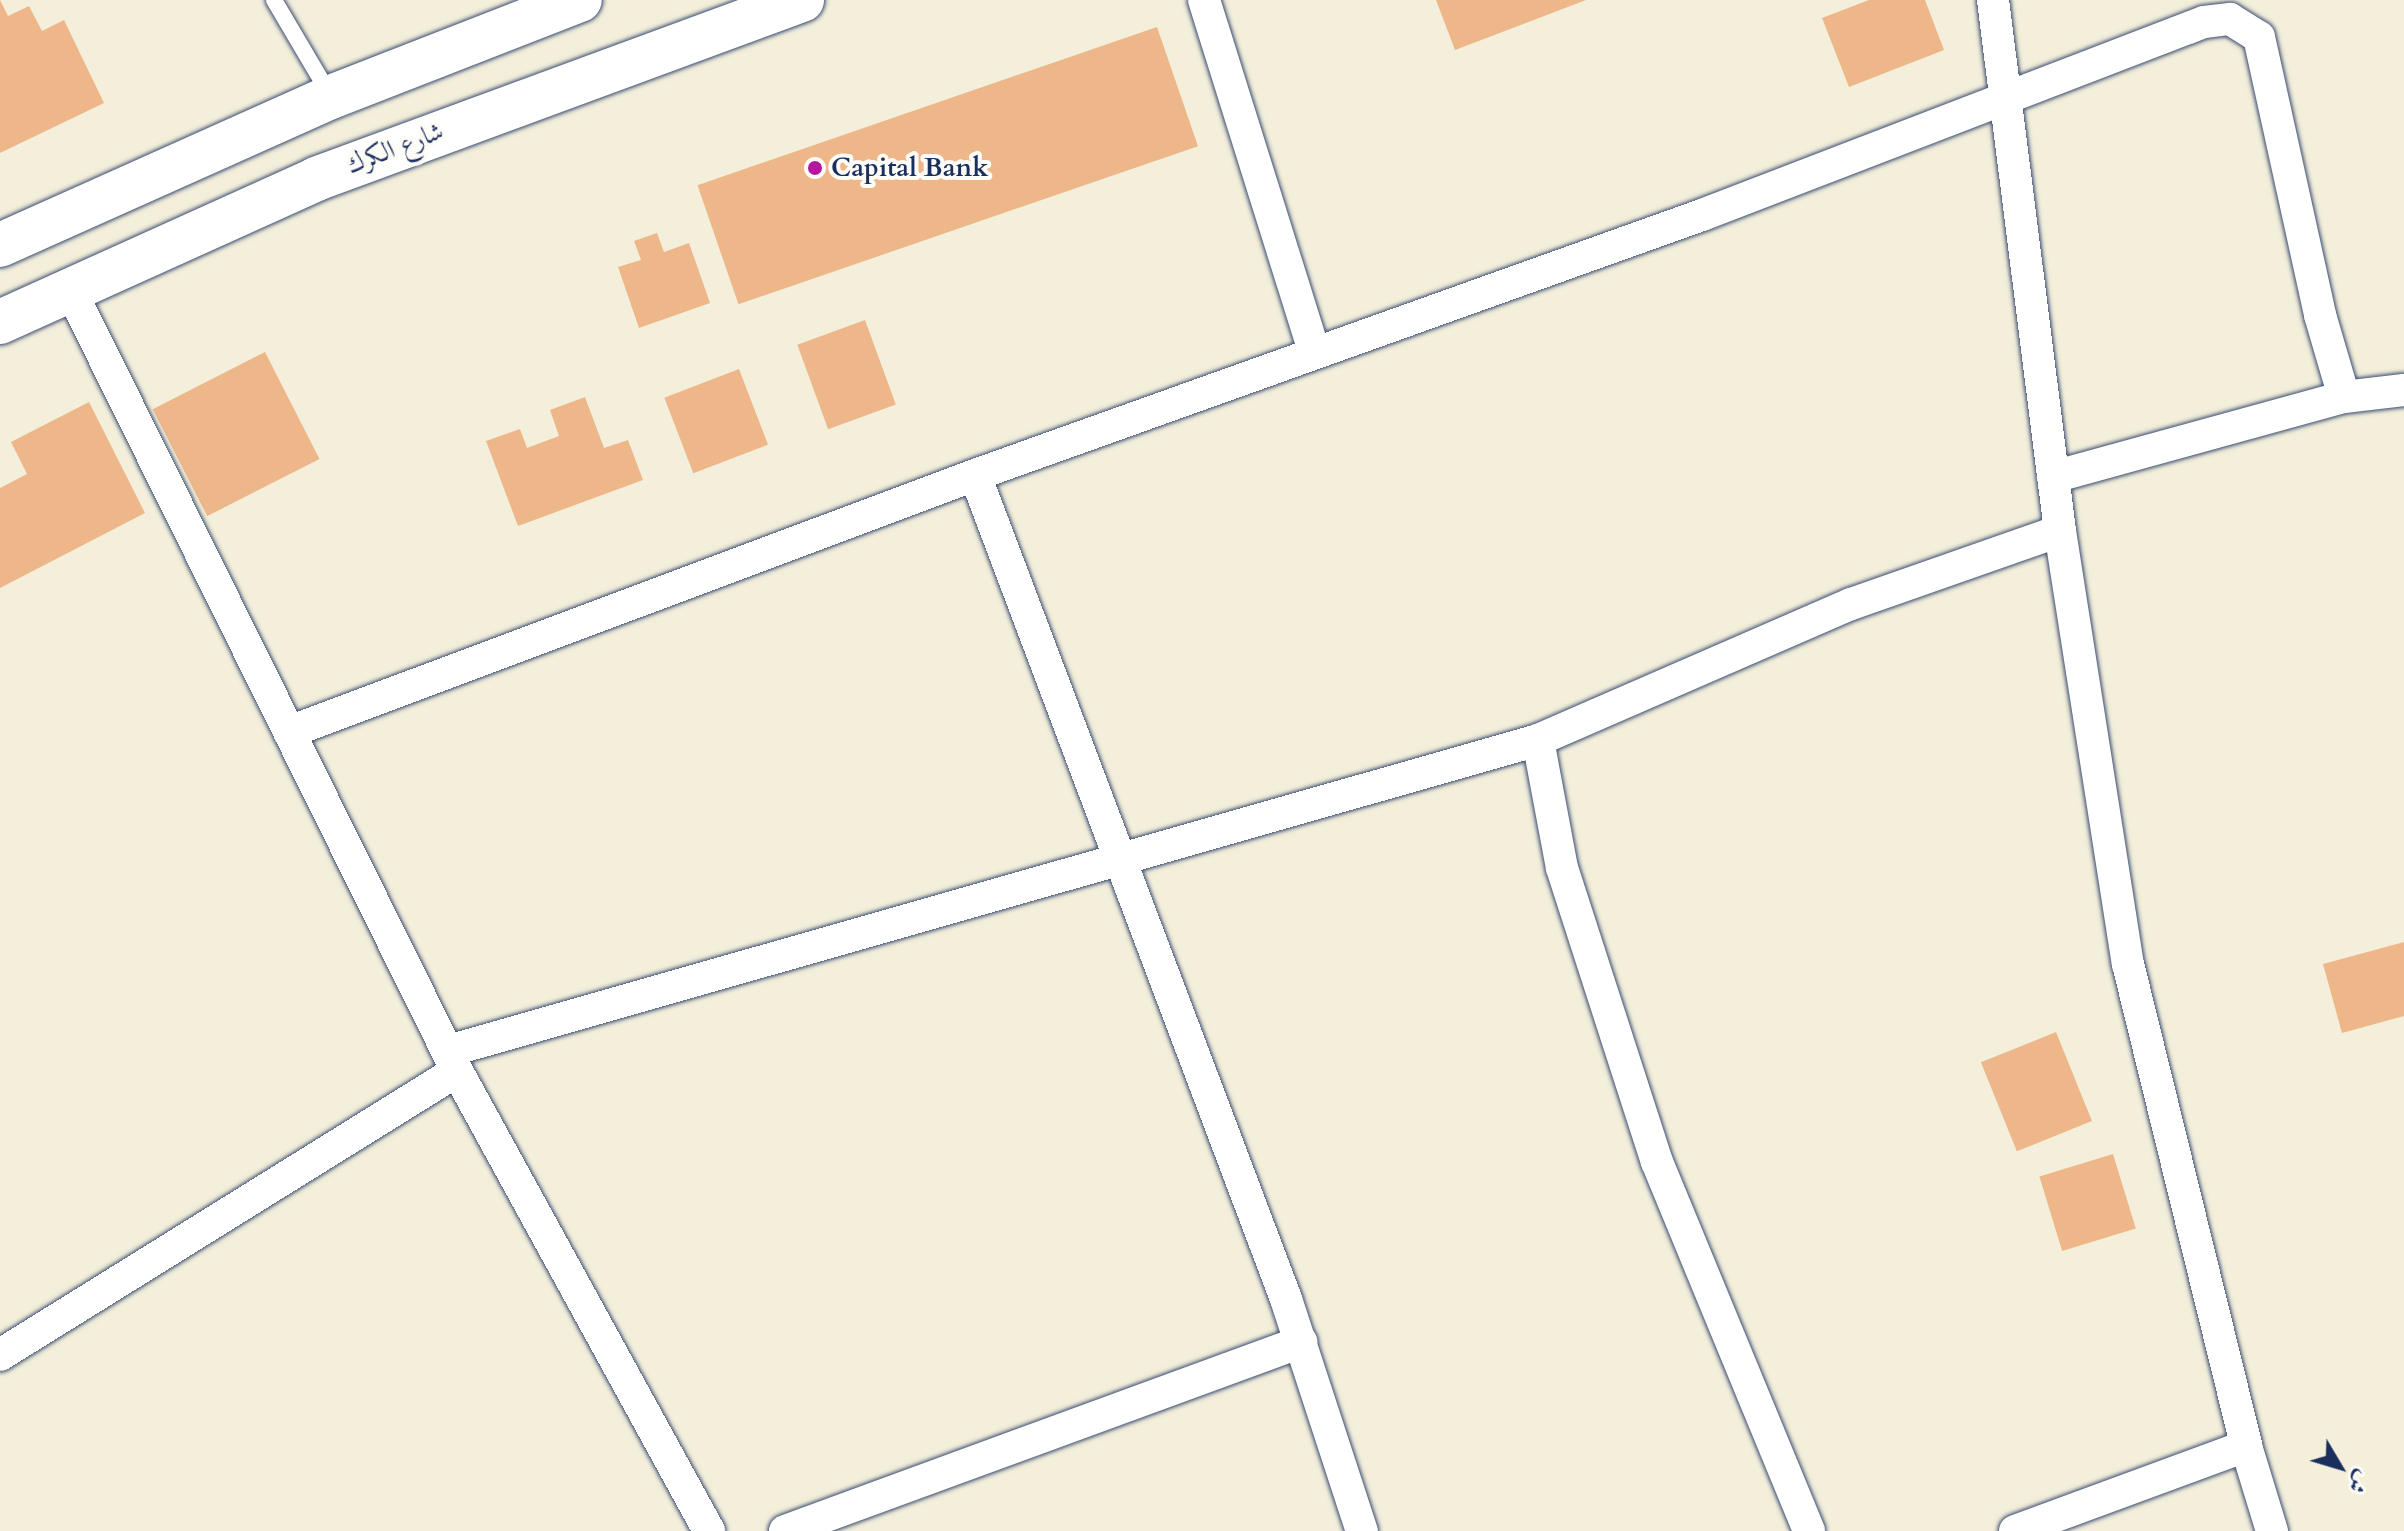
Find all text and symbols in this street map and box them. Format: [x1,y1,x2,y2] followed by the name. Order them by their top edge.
[342,115,448,181] street label: شارع الكرك
[831,152,988,184] place label: Capital Bank
[806,159,824,177] marker: Capital Bank
[2300,1427,2380,1507] north arrow
[2340,1464,2377,1500] text: ش

